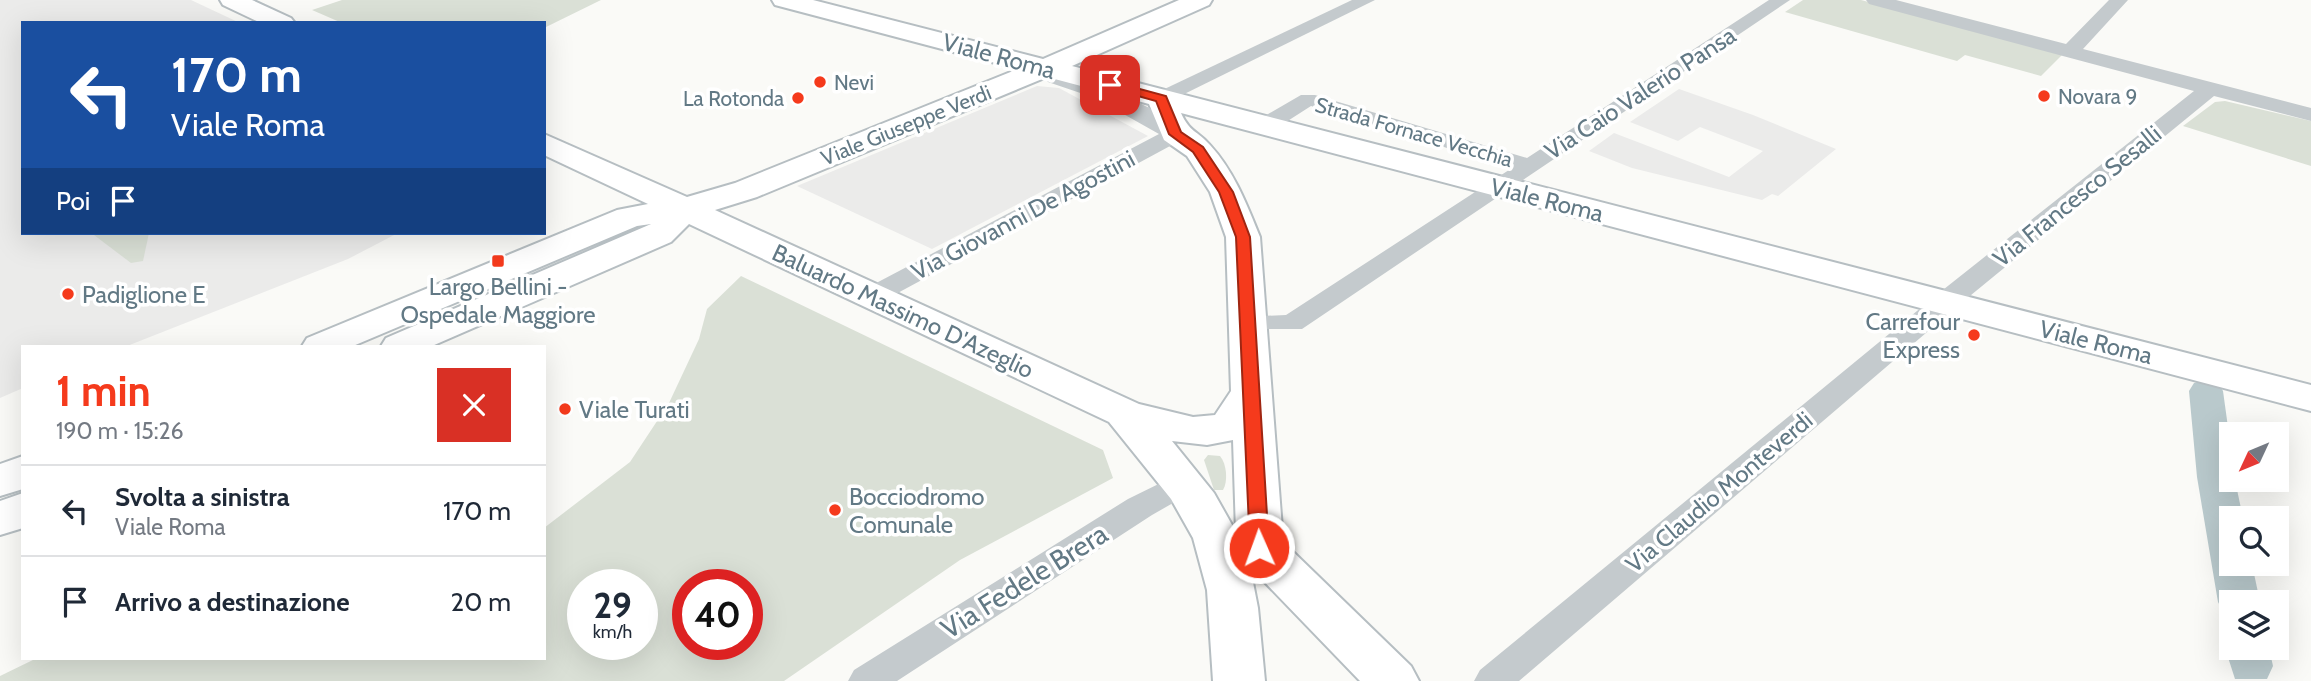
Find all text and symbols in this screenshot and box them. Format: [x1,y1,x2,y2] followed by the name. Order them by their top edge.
[1539,20,1741,166] street label: Via Caio Valerio Pansa
[940,27,1059,85] street label: Viale Roma
[171,45,302,104] text: 170 m
[56,49,147,140] icon: left
[1080,55,1140,115] pin
[1091,66,1129,104] icon: arrive
[834,70,874,95] place label: Nevi
[812,74,828,90] marker: Nevi
[817,79,995,171] street label: Viale Giuseppe Verdi
[2058,84,2137,109] place label: Novara 9
[683,86,784,111] place label: La Rotonda
[2036,88,2052,104] marker: Novara 9
[790,90,806,106] marker: La Rotonda
[1312,92,1516,172] street label: Strada Fornace Vecchia
[171,105,325,144] text: Viale Roma
[1987,119,2167,273] street label: Via Francesco Sesalli
[906,144,1140,286] street label: Via Giovanni De Agostini
[1488,172,1607,228] street label: Viale Roma
[104,182,142,220] icon: arrive
[56,185,90,217] text: Poi
[768,238,1038,384] street label: Baluardo Massimo D'Azeglio
[490,253,506,269] marker: Largo Bellini - Ospedale Maggiore
[400,272,596,329] place label: Largo Bellini - Ospedale Maggiore
[82,280,206,309] place label: Padiglione E
[60,286,76,302] marker: Padiglione E
[1865,307,1960,364] place label: Carrefour Express
[2037,314,2156,370] street label: Viale Roma
[1966,327,1982,343] marker: Carrefour Express
[56,365,151,417] text: 1 min
[437,368,511,442] button: close
[579,395,690,424] place label: Viale Turati
[557,401,573,417] marker: Viale Turati
[1620,405,1818,579] street label: Via Claudio Monteverdi
[56,417,184,445] text: 190 m · 15:26
[2219,422,2289,492] north arrow
[2219,422,2289,660] map controls
[115,481,290,513] text: Svolta a sinistra
[849,482,984,539] place label: Bocciodromo Comunale
[56,492,94,530] icon: left
[443,495,511,527] text: 170 m
[827,502,843,518] marker: Bocciodromo Comunale
[2219,506,2289,576] button: search
[1222,511,1296,585] position arrow
[115,513,226,541] text: Viale Roma
[934,516,1114,646] street label: Via Fedele Brera
[672,569,763,660] speed limit sign: 40
[56,583,94,621] icon: arrive
[593,584,632,627] text: 29
[115,586,350,618] text: Arrivo a destinazione
[451,586,511,618] text: 20 m
[2219,590,2289,660] button: layers
[593,621,632,643] text: km/h

